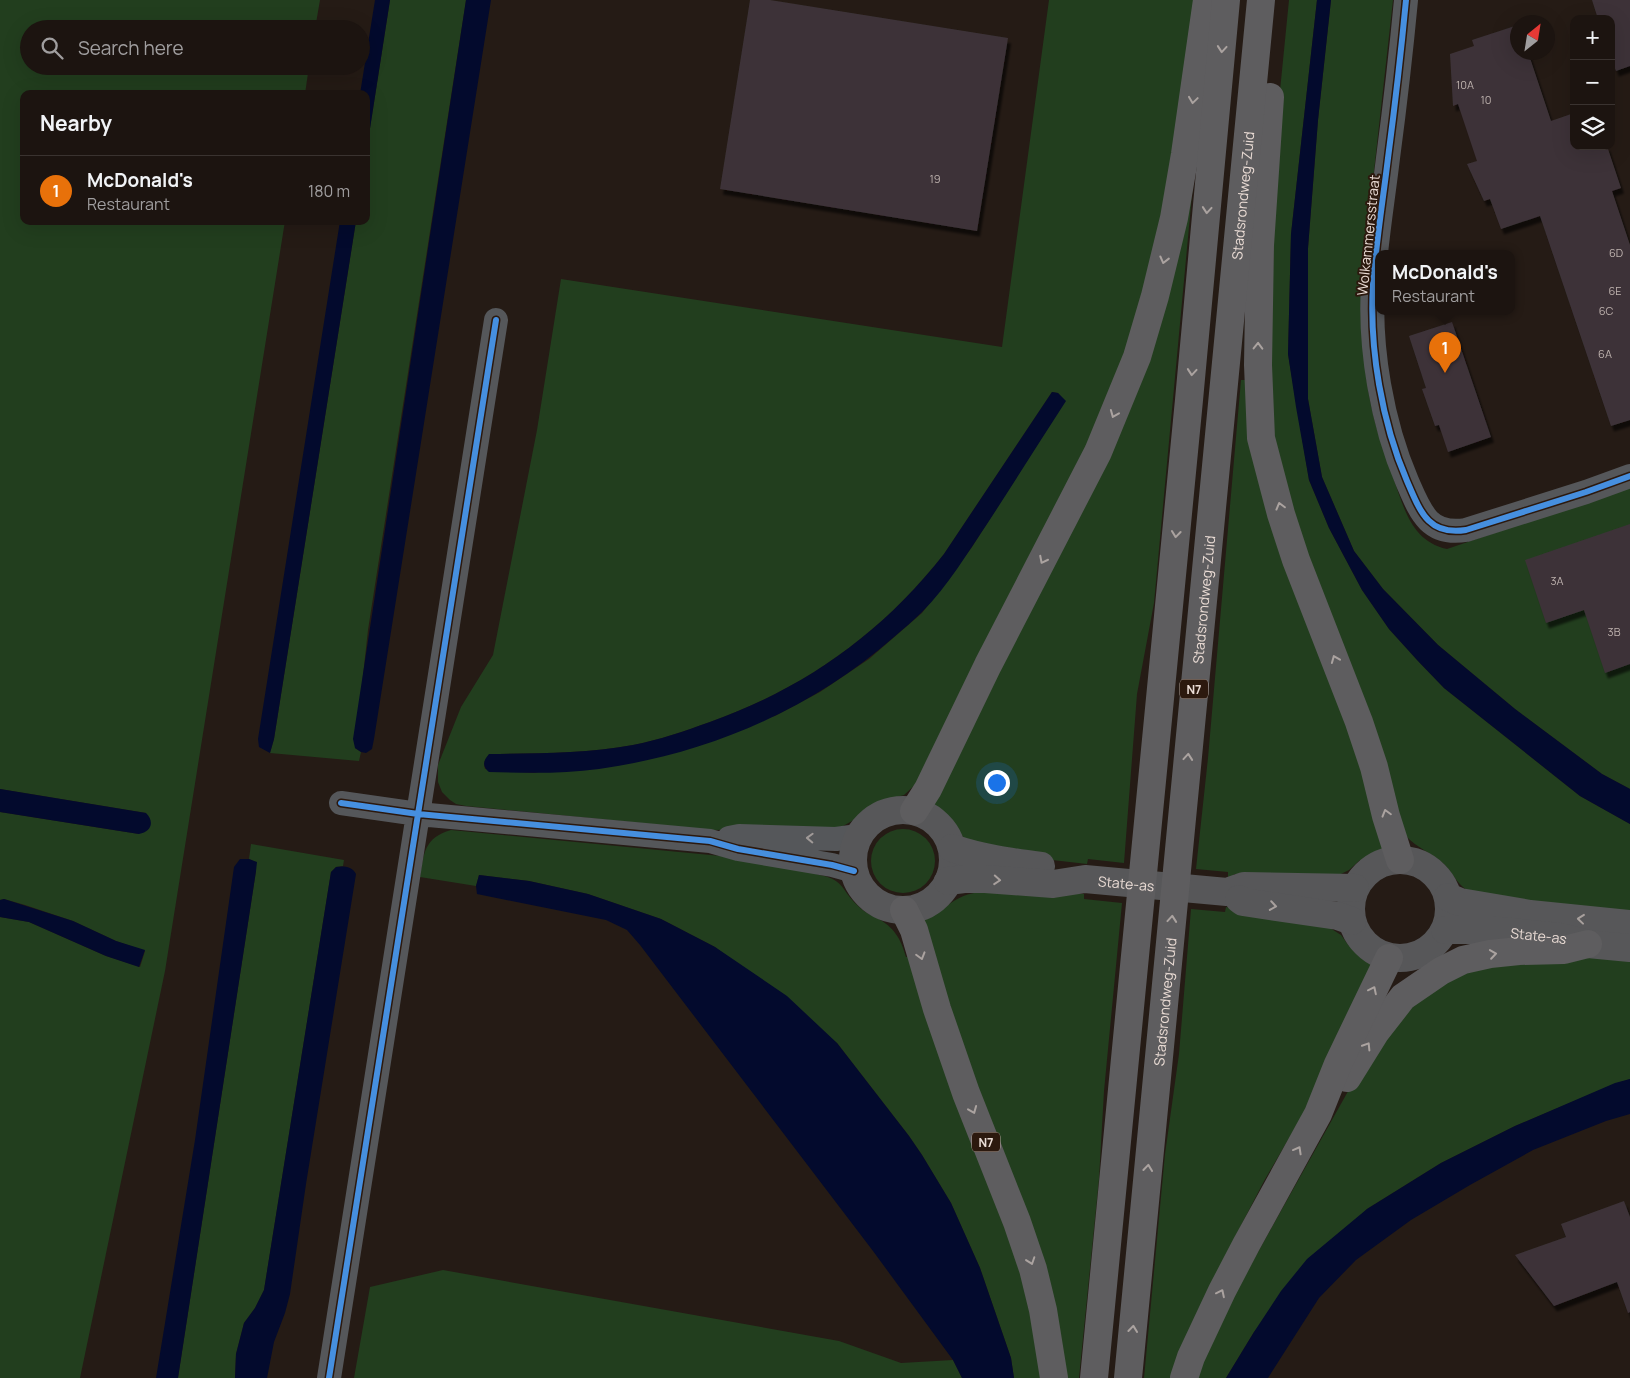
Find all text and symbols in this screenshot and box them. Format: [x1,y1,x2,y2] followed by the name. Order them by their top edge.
[1510,15,1555,60] north arrow
[1570,15,1615,150] map controls
[1570,15,1615,60] button: +
[20,20,370,75] search box
[38,34,66,62] icon: search
[78,35,184,61] text: Search here
[1216,45,1227,53] one-way arrow
[1570,60,1615,105] button: −
[1456,77,1474,92] house number: 10A
[1480,92,1492,107] house number: 10
[1188,97,1199,105] one-way arrow
[1570,105,1615,150] button: layers
[40,109,112,137] text: Nearby
[1226,130,1258,261] street label: Stadsrondweg-Zuid
[87,167,193,193] text: McDonald's
[929,171,941,186] house number: 19
[1352,173,1384,296] street label: Wolkammersstraat
[52,180,60,202] text: 1
[308,180,350,202] text: 180 m
[87,193,170,215] text: Restaurant
[1201,207,1212,215] one-way arrow
[1609,245,1623,260] house number: 6D
[1375,250,1515,315] popup
[1159,255,1170,264] one-way arrow
[1392,259,1498,285] text: McDonald's
[1608,283,1622,298] house number: 6E
[1392,285,1475,307] text: Restaurant
[1599,303,1613,318] house number: 6C
[1429,332,1461,373] pin: 1
[1253,342,1263,350] one-way arrow
[1598,346,1612,361] house number: 6A
[1187,368,1198,376] one-way arrow
[1110,409,1120,418] one-way arrow
[1275,503,1285,511] one-way arrow
[1171,530,1182,538] one-way arrow
[1187,535,1219,665] street label: Stadsrondweg-Zuid
[1039,555,1049,564] one-way arrow
[1550,573,1564,588] house number: 3A
[1608,624,1621,639] house number: 3B
[1331,655,1341,664] one-way arrow
[1180,680,1208,699] road number: N7
[1182,753,1193,761] one-way arrow
[984,770,1010,796] your location
[1381,810,1391,818] one-way arrow
[806,833,814,843] one-way arrow
[1097,871,1155,895] street label: State-as
[993,874,1001,885] one-way arrow
[1269,901,1277,911] one-way arrow
[1577,914,1585,925] one-way arrow
[1166,915,1177,923] one-way arrow
[1510,923,1569,948] street label: State-as
[1149,937,1180,1067] street label: Stadsrondweg-Zuid
[1490,949,1498,960] one-way arrow
[916,951,926,959] one-way arrow
[1367,986,1377,995] one-way arrow
[1361,1043,1371,1052] one-way arrow
[966,1105,977,1114] one-way arrow
[972,1132,1000,1152] road number: N7
[1292,1147,1302,1156] one-way arrow
[1142,1163,1153,1171] one-way arrow
[1025,1257,1035,1265] one-way arrow
[1215,1289,1225,1298] one-way arrow
[1127,1325,1138,1333] one-way arrow

